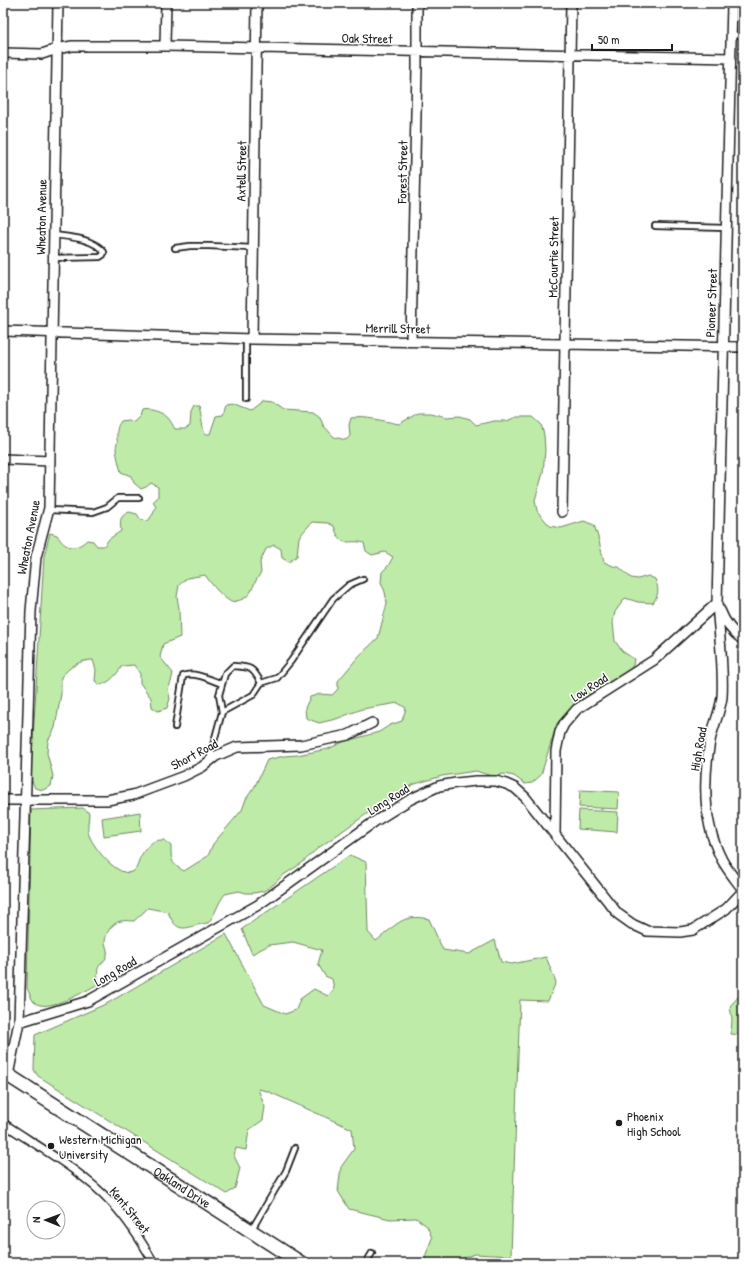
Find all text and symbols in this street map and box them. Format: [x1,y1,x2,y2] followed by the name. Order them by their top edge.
[592,26,672,52] scale bar
[341,29,393,47] street label: Oak Street
[598,31,619,48] text: 50 m
[231,140,251,201] street label: Axtell Street
[392,140,412,205] street label: Forest Street
[31,179,51,255] street label: Wheaton Avenue
[543,216,563,298] street label: McCourtie Street
[701,268,721,338] street label: Pioneer Street
[365,318,431,338] street label: Merrill Street
[12,498,44,576] street label: Wheaton Avenue
[567,668,611,706] street label: Low Road
[685,726,711,772] street label: High Road
[168,734,220,774] street label: Short Road
[364,779,412,819] street label: Long Road
[91,952,139,990] street label: Long Road
[627,1107,681,1140] place label: Phoenix High School
[614,1118,624,1128] marker: Phoenix High School
[59,1130,142,1163] place label: Western Michigan University
[46,1141,56,1151] marker: Western Michigan University
[150,1162,214,1212] street label: Oakland Drive
[106,1183,155,1238] street label: Kent Street
[26,1200,66,1240] north arrow
[29,1217,43,1223] text: N

